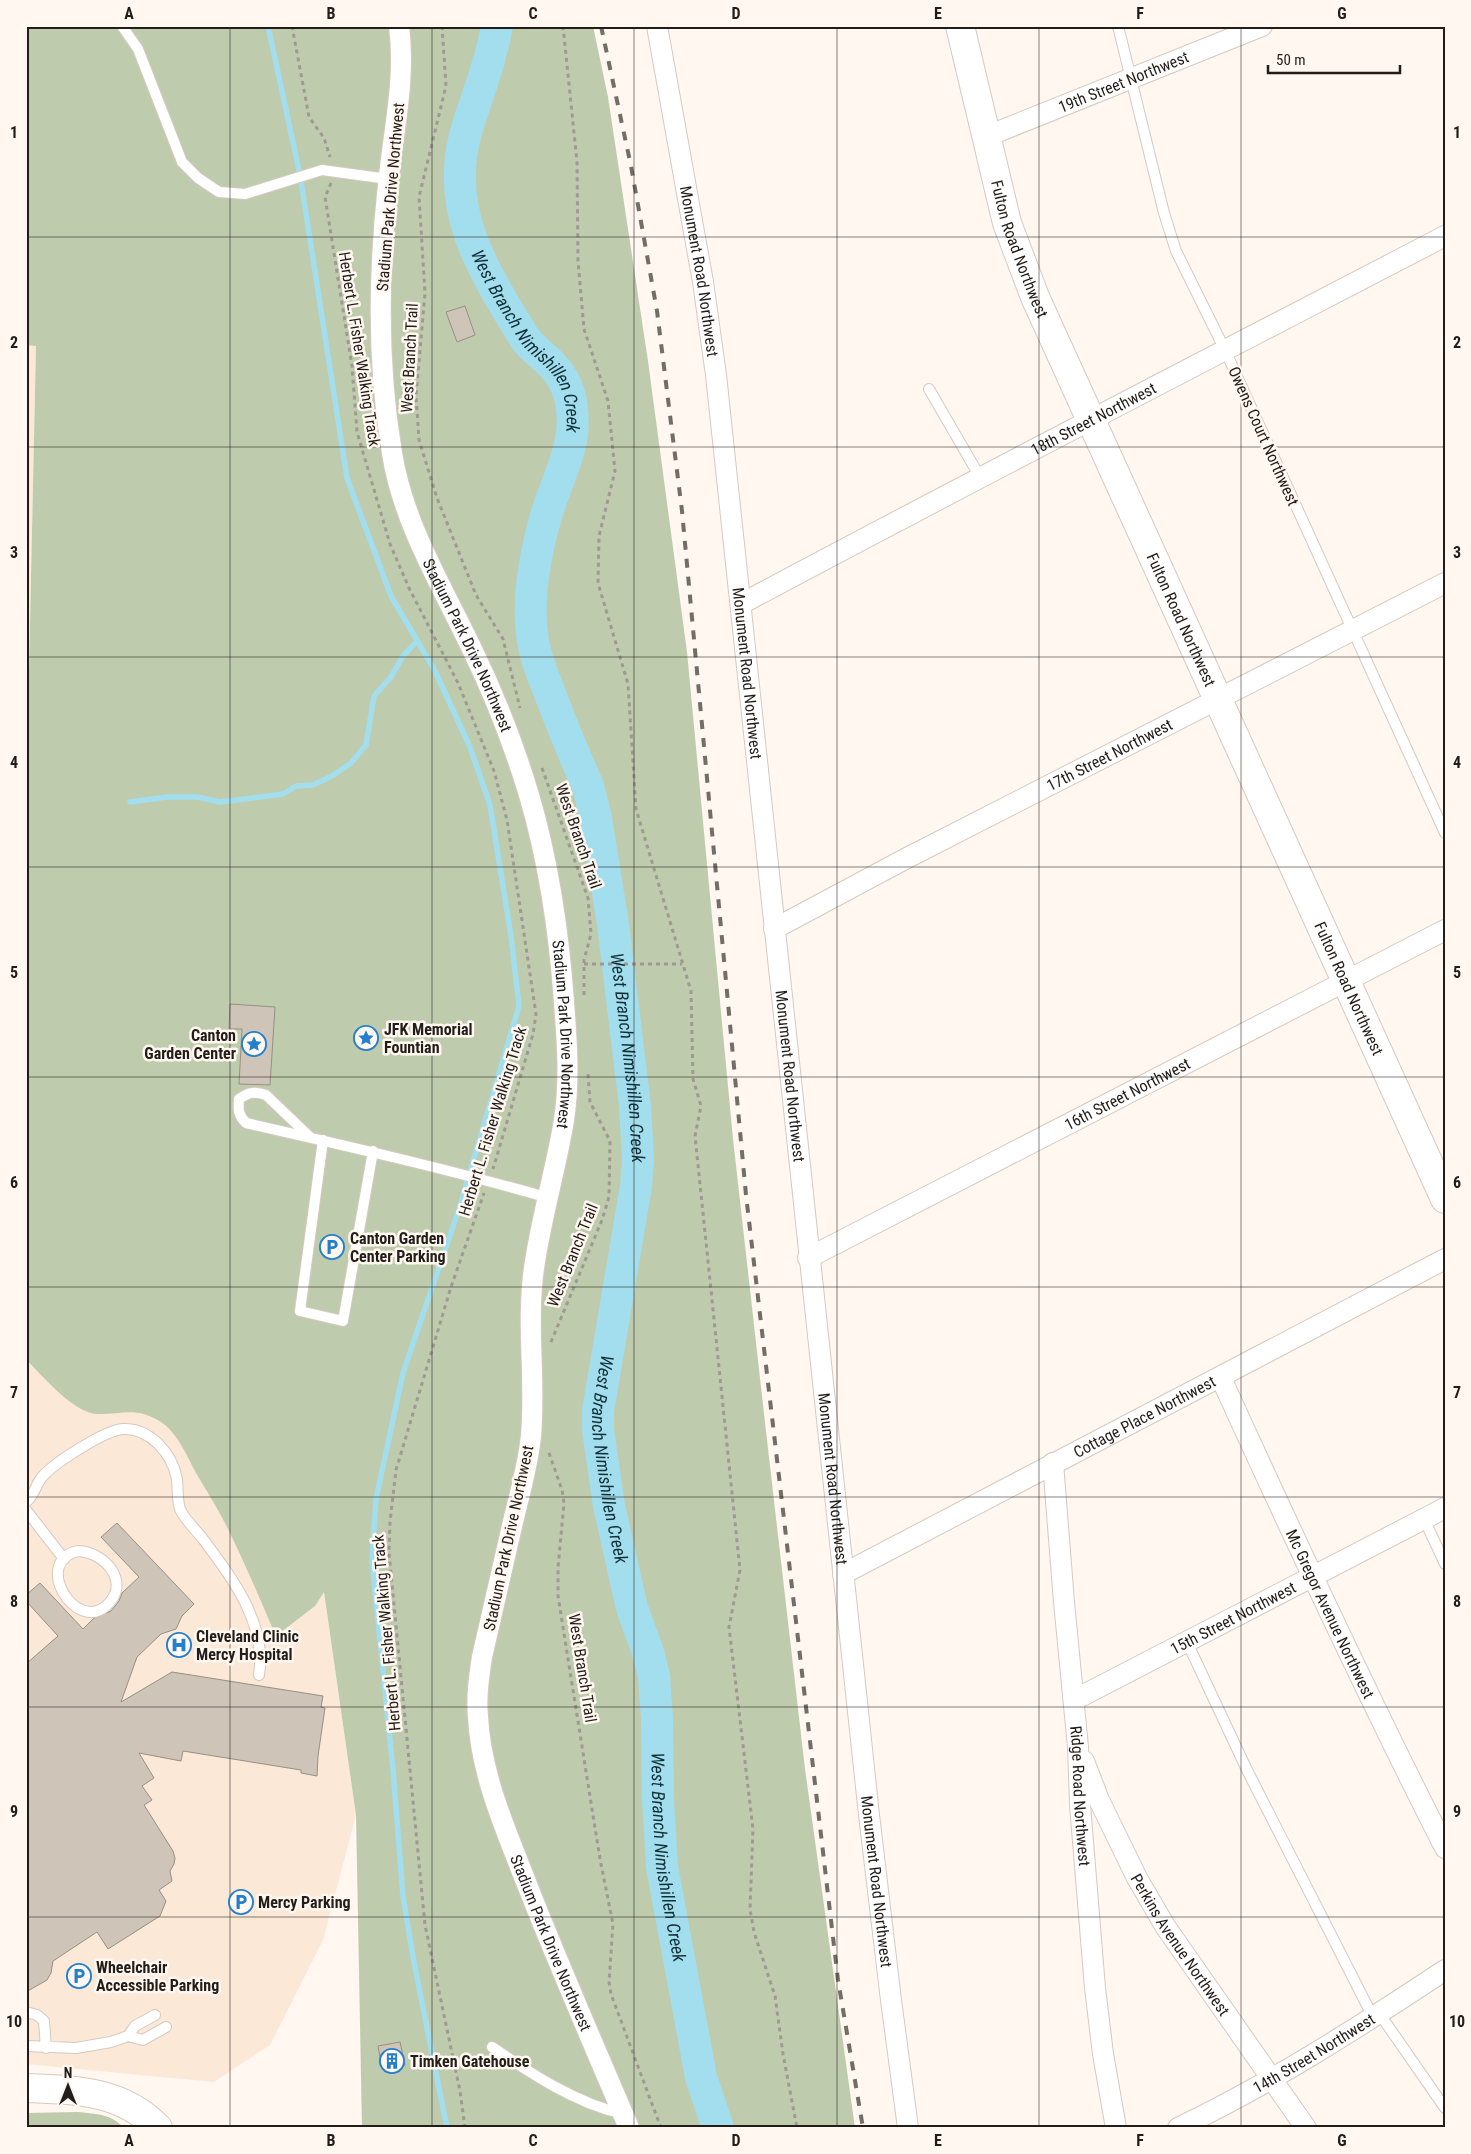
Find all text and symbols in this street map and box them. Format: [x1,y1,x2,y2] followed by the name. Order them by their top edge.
[124,4,134,23] text: A
[327,4,336,23] text: B
[528,4,538,23] text: C
[731,4,741,23] text: D
[934,4,942,23] text: E
[1136,4,1144,23] text: F
[1337,4,1347,23] text: G
[1268,42,1401,74] scale bar
[1056,47,1192,117] street label: 19th Street Northwest
[1276,51,1306,69] text: 50 m
[373,102,408,292] street label: Stadium Park Drive Northwest
[10,123,18,142] text: 1
[1453,123,1461,142] text: 1
[987,178,1052,321] street label: Fulton Road Northwest
[676,184,722,358] street label: Monument Road Northwest
[467,247,584,435] water label: West Branch Nimishillen Creek
[335,250,384,449] street label: Herbert L. Fisher Walking Track
[397,303,422,413] street label: West Branch Trail
[10,333,18,352] text: 2
[1453,333,1461,352] text: 2
[1224,364,1303,509] street label: Owens Court Northwest
[1028,378,1160,460] street label: 18th Street Northwest
[10,543,18,562] text: 3
[1453,543,1461,562] text: 3
[1143,550,1220,690] street label: Fulton Road Northwest
[419,556,516,735] street label: Stadium Park Drive Northwest
[729,586,766,761] street label: Monument Road Northwest
[1043,715,1176,795] street label: 17th Street Northwest
[10,753,18,772] text: 4
[1453,753,1461,772] text: 4
[552,781,605,891] street label: West Branch Trail
[1310,919,1387,1058] street label: Fulton Road Northwest
[548,939,576,1130] street label: Stadium Park Drive Northwest
[607,952,649,1164] water label: West Branch Nimishillen Creek
[10,963,18,982] text: 5
[1453,963,1461,982] text: 5
[771,989,809,1163] street label: Monument Road Northwest
[384,1020,473,1057] place label: JFK Memorial Fountian
[455,1023,531,1218] street label: Herbert L. Fisher Walking Track
[353,1025,379,1051] place icon: JFK Memorial Fountian
[144,1026,236,1063] place label: Canton Garden Center
[241,1031,267,1057] place icon: Canton Garden Center
[1061,1054,1194,1134] street label: 16th Street Northwest
[10,1173,18,1192] text: 6
[1453,1173,1461,1192] text: 6
[543,1201,602,1310] street label: West Branch Trail
[350,1229,446,1266] place label: Canton Garden Center Parking
[319,1234,345,1260] parking icon: Canton Garden Center Parking
[588,1354,633,1567] water label: West Branch Nimishillen Creek
[1070,1372,1219,1462] street label: Cottage Place Northwest
[10,1383,18,1402] text: 7
[1453,1383,1461,1402] text: 7
[814,1392,851,1566] street label: Monument Road Northwest
[480,1443,538,1633] street label: Stadium Park Drive Northwest
[1282,1527,1378,1702] street label: Mc Gregor Avenue Northwest
[368,1533,405,1732] street label: Herbert L. Fisher Walking Track
[1167,1578,1299,1658] street label: 15th Street Northwest
[10,1592,18,1611] text: 8
[1453,1592,1461,1611] text: 8
[565,1612,600,1724] street label: West Branch Trail
[196,1627,299,1664] place label: Cleveland Clinic Mercy Hospital
[166,1632,192,1658] hospital icon: Cleveland Clinic Mercy Hospital
[1066,1725,1094,1867] street label: Ridge Road Northwest
[647,1752,691,1965] water label: West Branch Nimishillen Creek
[857,1795,896,1969] street label: Monument Road Northwest
[10,1802,18,1821] text: 9
[1453,1802,1461,1821] text: 9
[506,1852,596,2034] street label: Stadium Park Drive Northwest
[1127,1870,1234,2020] street label: Perkins Avenue Northwest
[228,1889,254,1915] parking icon: Mercy Parking
[258,1893,351,1912] place label: Mercy Parking
[96,1958,219,1995] place label: Wheelchair Accessible Parking
[66,1963,92,1989] parking icon: Wheelchair Accessible Parking
[1250,2009,1379,2097] street label: 14th Street Northwest
[6,2012,22,2031] text: 10
[1449,2012,1465,2031] text: 10
[379,2048,405,2074] building icon: Timken Gatehouse
[410,2052,530,2071] place label: Timken Gatehouse
[42,2062,92,2112] north arrow
[64,2065,72,2081] text: N
[124,2131,134,2150] text: A
[327,2131,336,2150] text: B
[528,2131,538,2150] text: C
[731,2131,741,2150] text: D
[934,2131,942,2150] text: E
[1136,2131,1144,2150] text: F
[1337,2131,1347,2150] text: G

